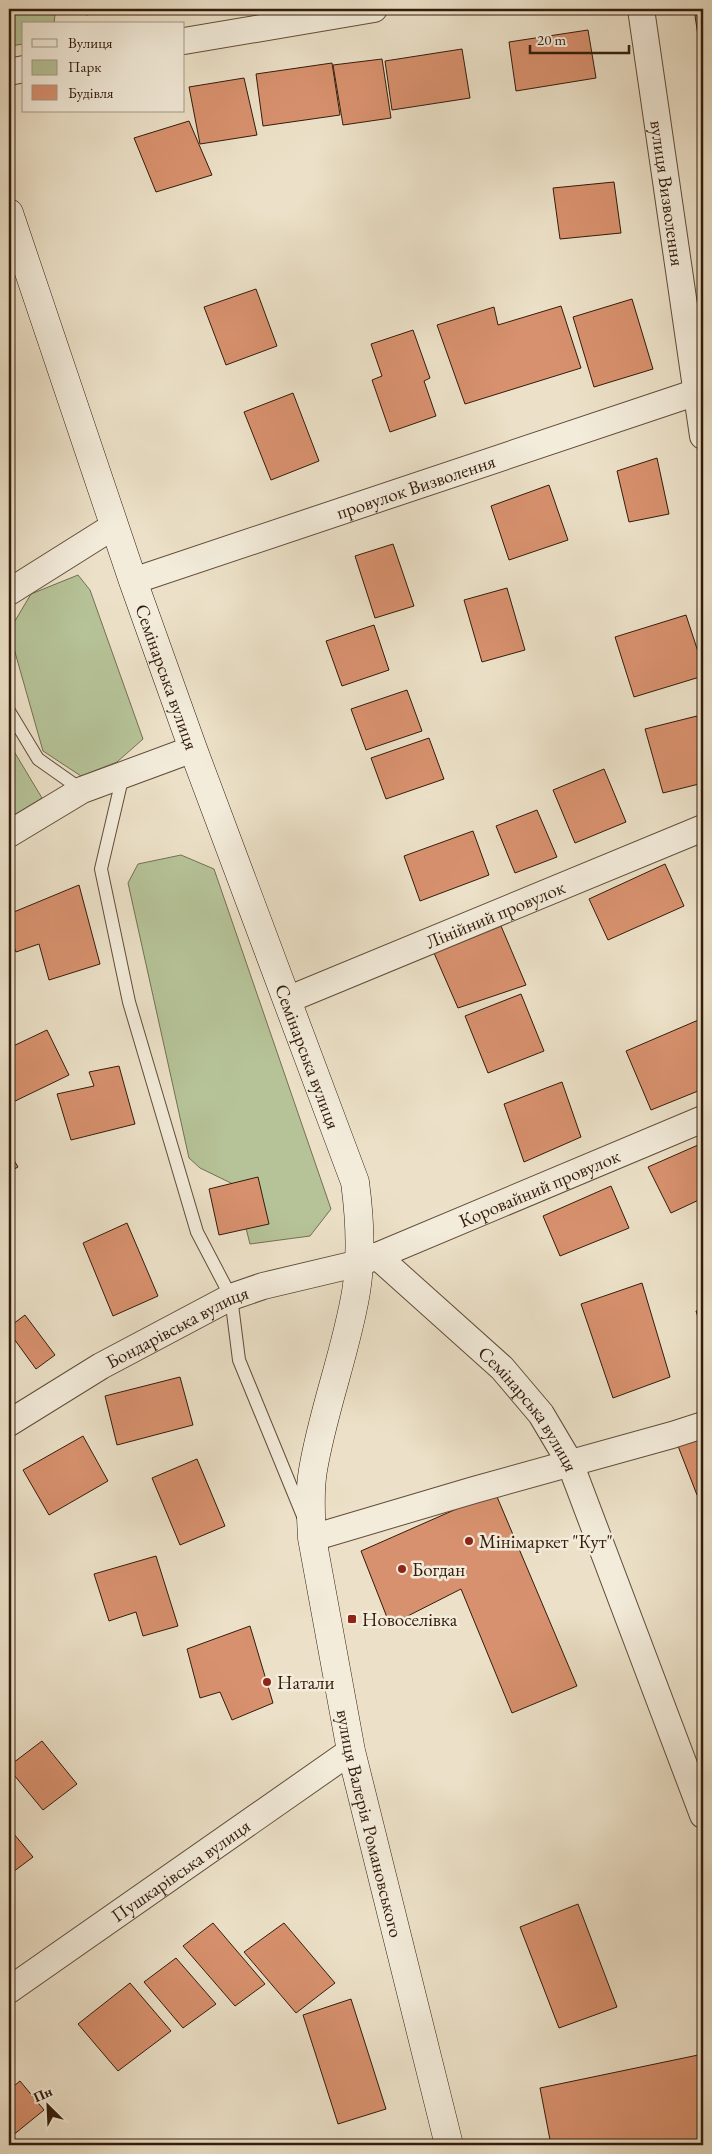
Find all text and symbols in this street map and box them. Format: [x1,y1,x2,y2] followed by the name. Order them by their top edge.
[22,22,185,112] legend
[530,22,628,54] scale bar
[537,30,566,49] text: 20 m
[68,33,113,52] text: Вулиця
[68,57,101,76] text: Парк
[68,83,114,102] text: Будівля
[644,118,690,268] street label: вулиця Визволення
[333,448,499,525] street label: провулок Визволення
[129,601,204,754] street label: Семінарська вулиця
[422,875,569,954] street label: Лінійний провулок
[269,981,346,1133] street label: Семінарська вулиця
[455,1143,624,1233] street label: Коровайний провулок
[102,1280,252,1374] street label: Бондарівська вулиця
[473,1341,584,1476] street label: Семінарська вулиця
[479,1529,613,1554] place label: Мінімаркет "Кут"
[463,1535,475,1547] marker: Мінімаркет "Кут"
[412,1557,465,1582] place label: Богдан
[396,1563,408,1575] marker: Богдан
[362,1607,458,1632] place label: Новоселівка
[346,1613,358,1625] marker: Новоселівка
[277,1670,335,1695] place label: Натали
[261,1676,273,1688] marker: Натали
[331,1707,409,1940] street label: вулиця Валерія Романовського
[106,1813,256,1928] street label: Пушкарівська вулиця
[22,2082,72,2132] north arrow
[30,2082,55,2106] text: Пн

